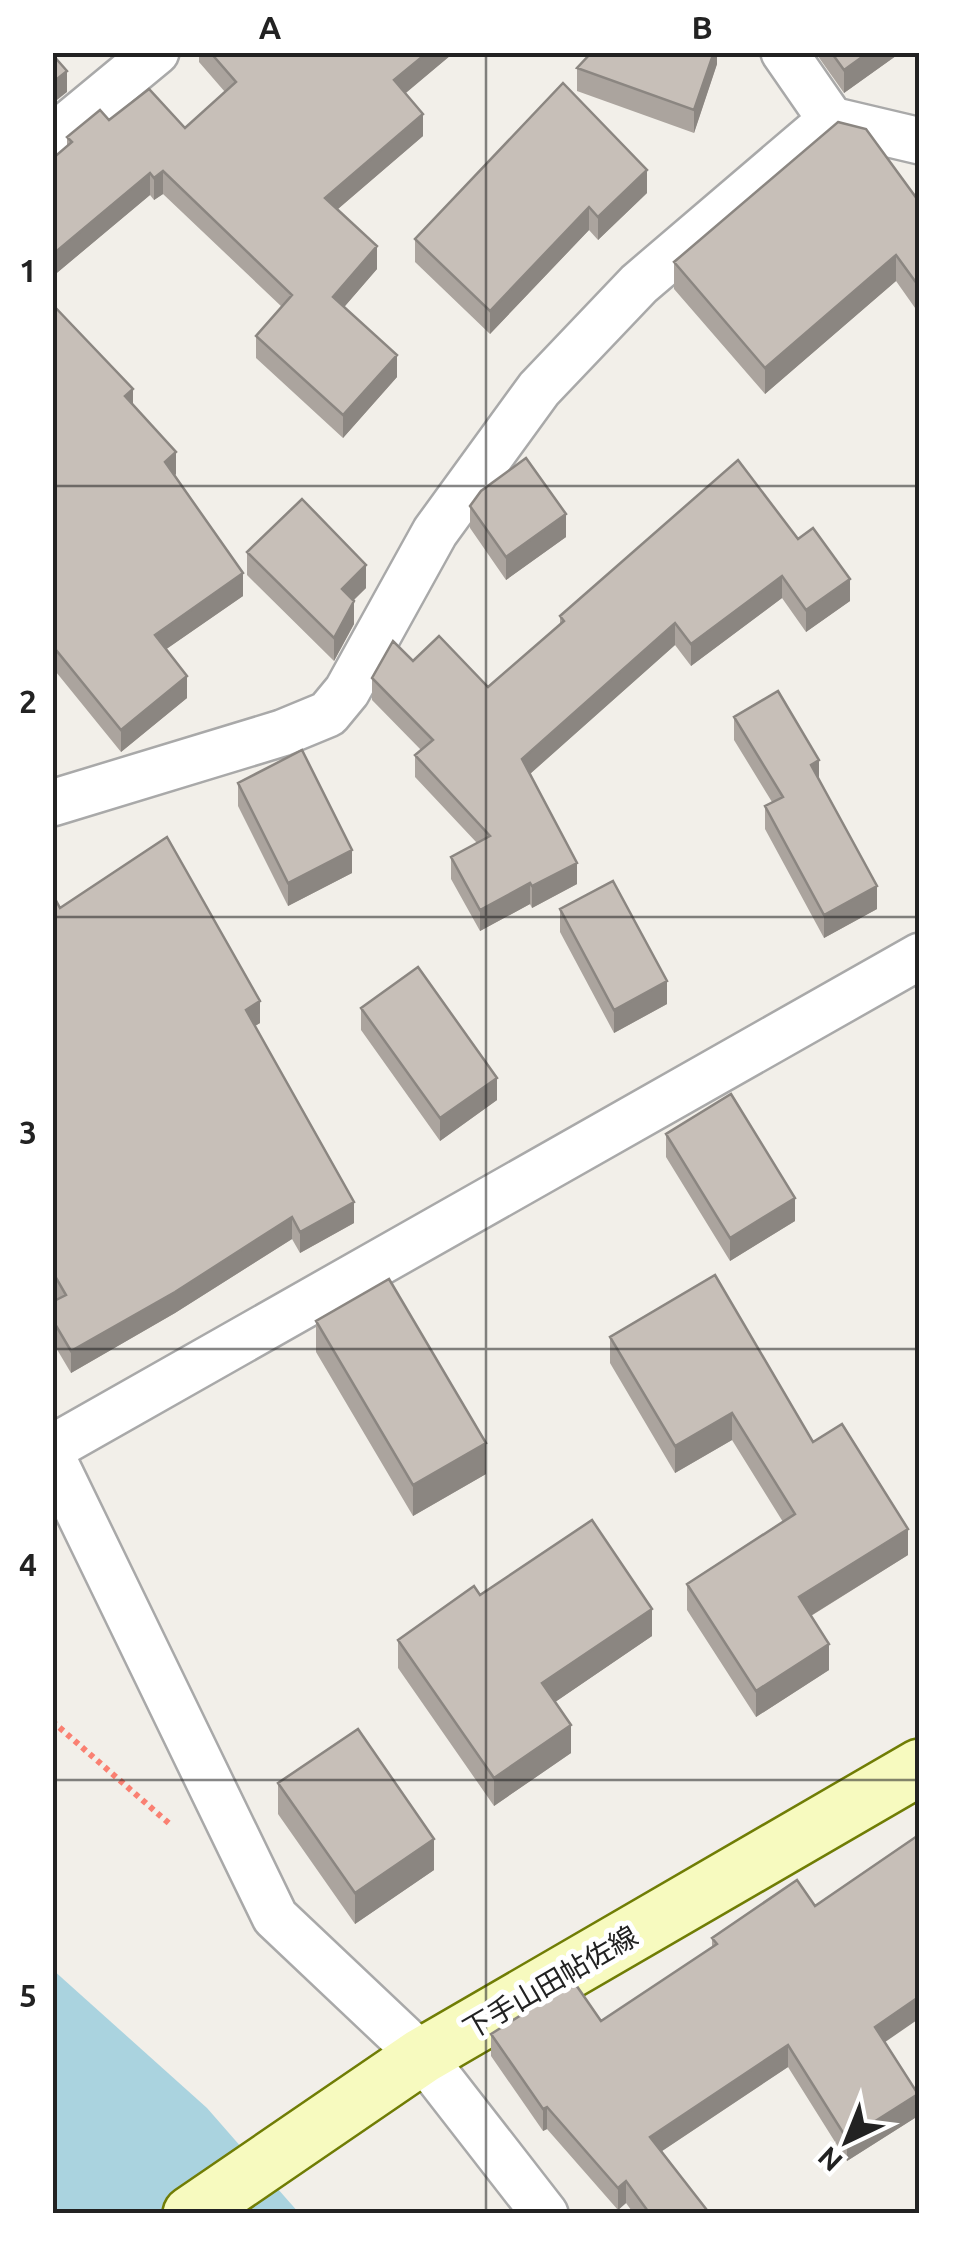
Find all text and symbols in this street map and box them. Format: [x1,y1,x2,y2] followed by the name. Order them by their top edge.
[259,9,282,45] text: A
[691,9,713,45] text: B
[19,252,37,288] text: 1
[19,683,37,719] text: 2
[19,1114,37,1150] text: 3
[19,1546,37,1582] text: 4
[457,1920,643,2044] street label: 下手山田帖佐線
[19,1977,37,2013] text: 5
[797,2091,897,2191] north arrow
[811,2141,848,2178] text: N

